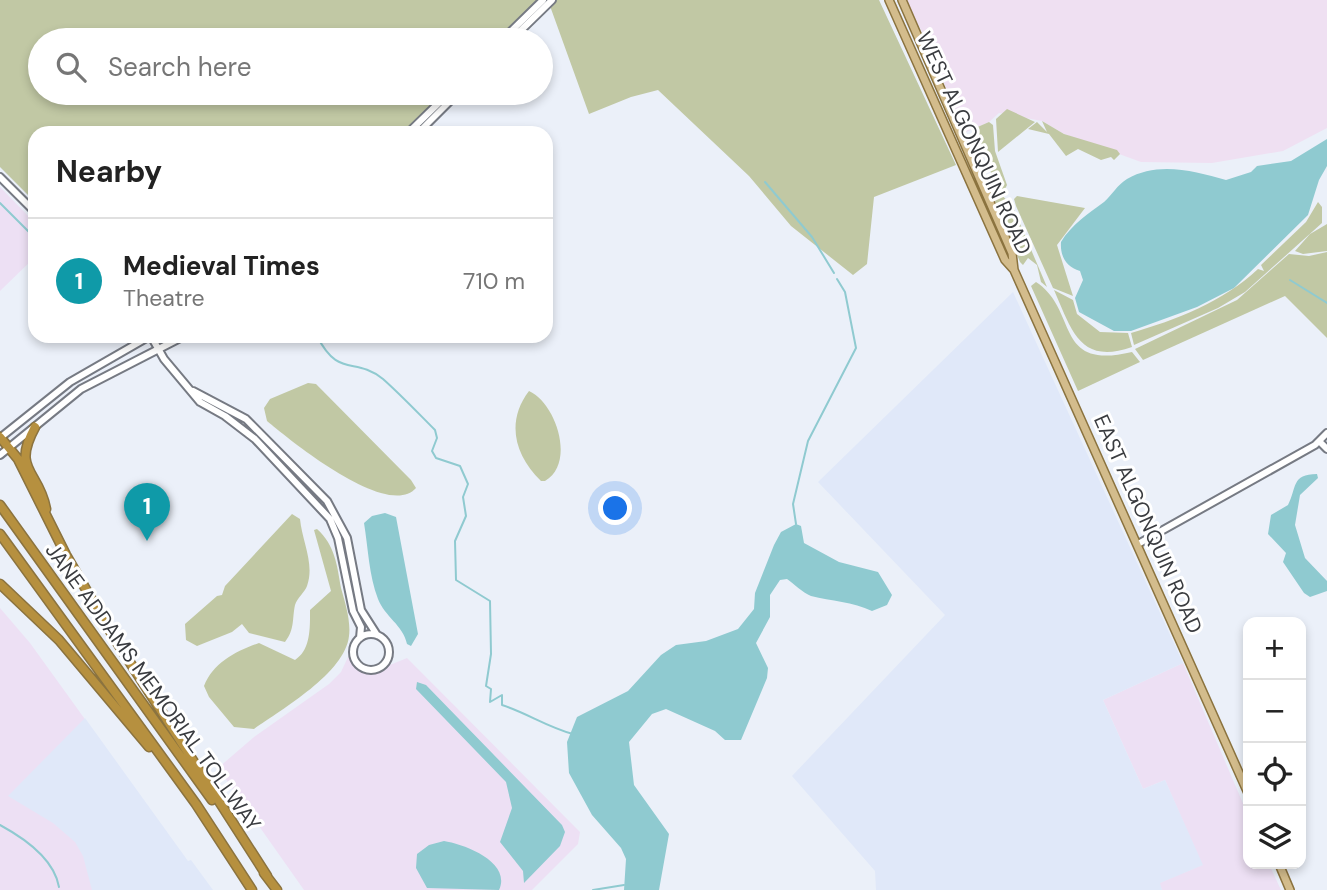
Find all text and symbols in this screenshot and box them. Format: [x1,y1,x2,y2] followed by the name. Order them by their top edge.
[910,27,1038,259] street label: WEST ALGONQUIN ROAD
[28,28,553,105] search box
[52,48,90,86] icon: search
[108,50,251,84] text: Search here
[56,152,162,191] text: Nearby
[123,249,320,283] text: Medieval Times
[75,266,83,296] text: 1
[463,266,525,296] text: 710 m
[123,283,205,313] text: Theatre
[1087,410,1209,638] street label: EAST ALGONQUIN ROAD
[124,483,170,541] pin: 1
[598,491,632,525] your location
[39,537,267,837] street label: JANE ADDAMS MEMORIAL TOLLWAY
[1243,617,1306,869] map controls
[1243,617,1306,680] button: +
[1243,680,1306,743] button: −
[1243,743,1306,806] button: locate
[1243,806,1306,869] button: layers

